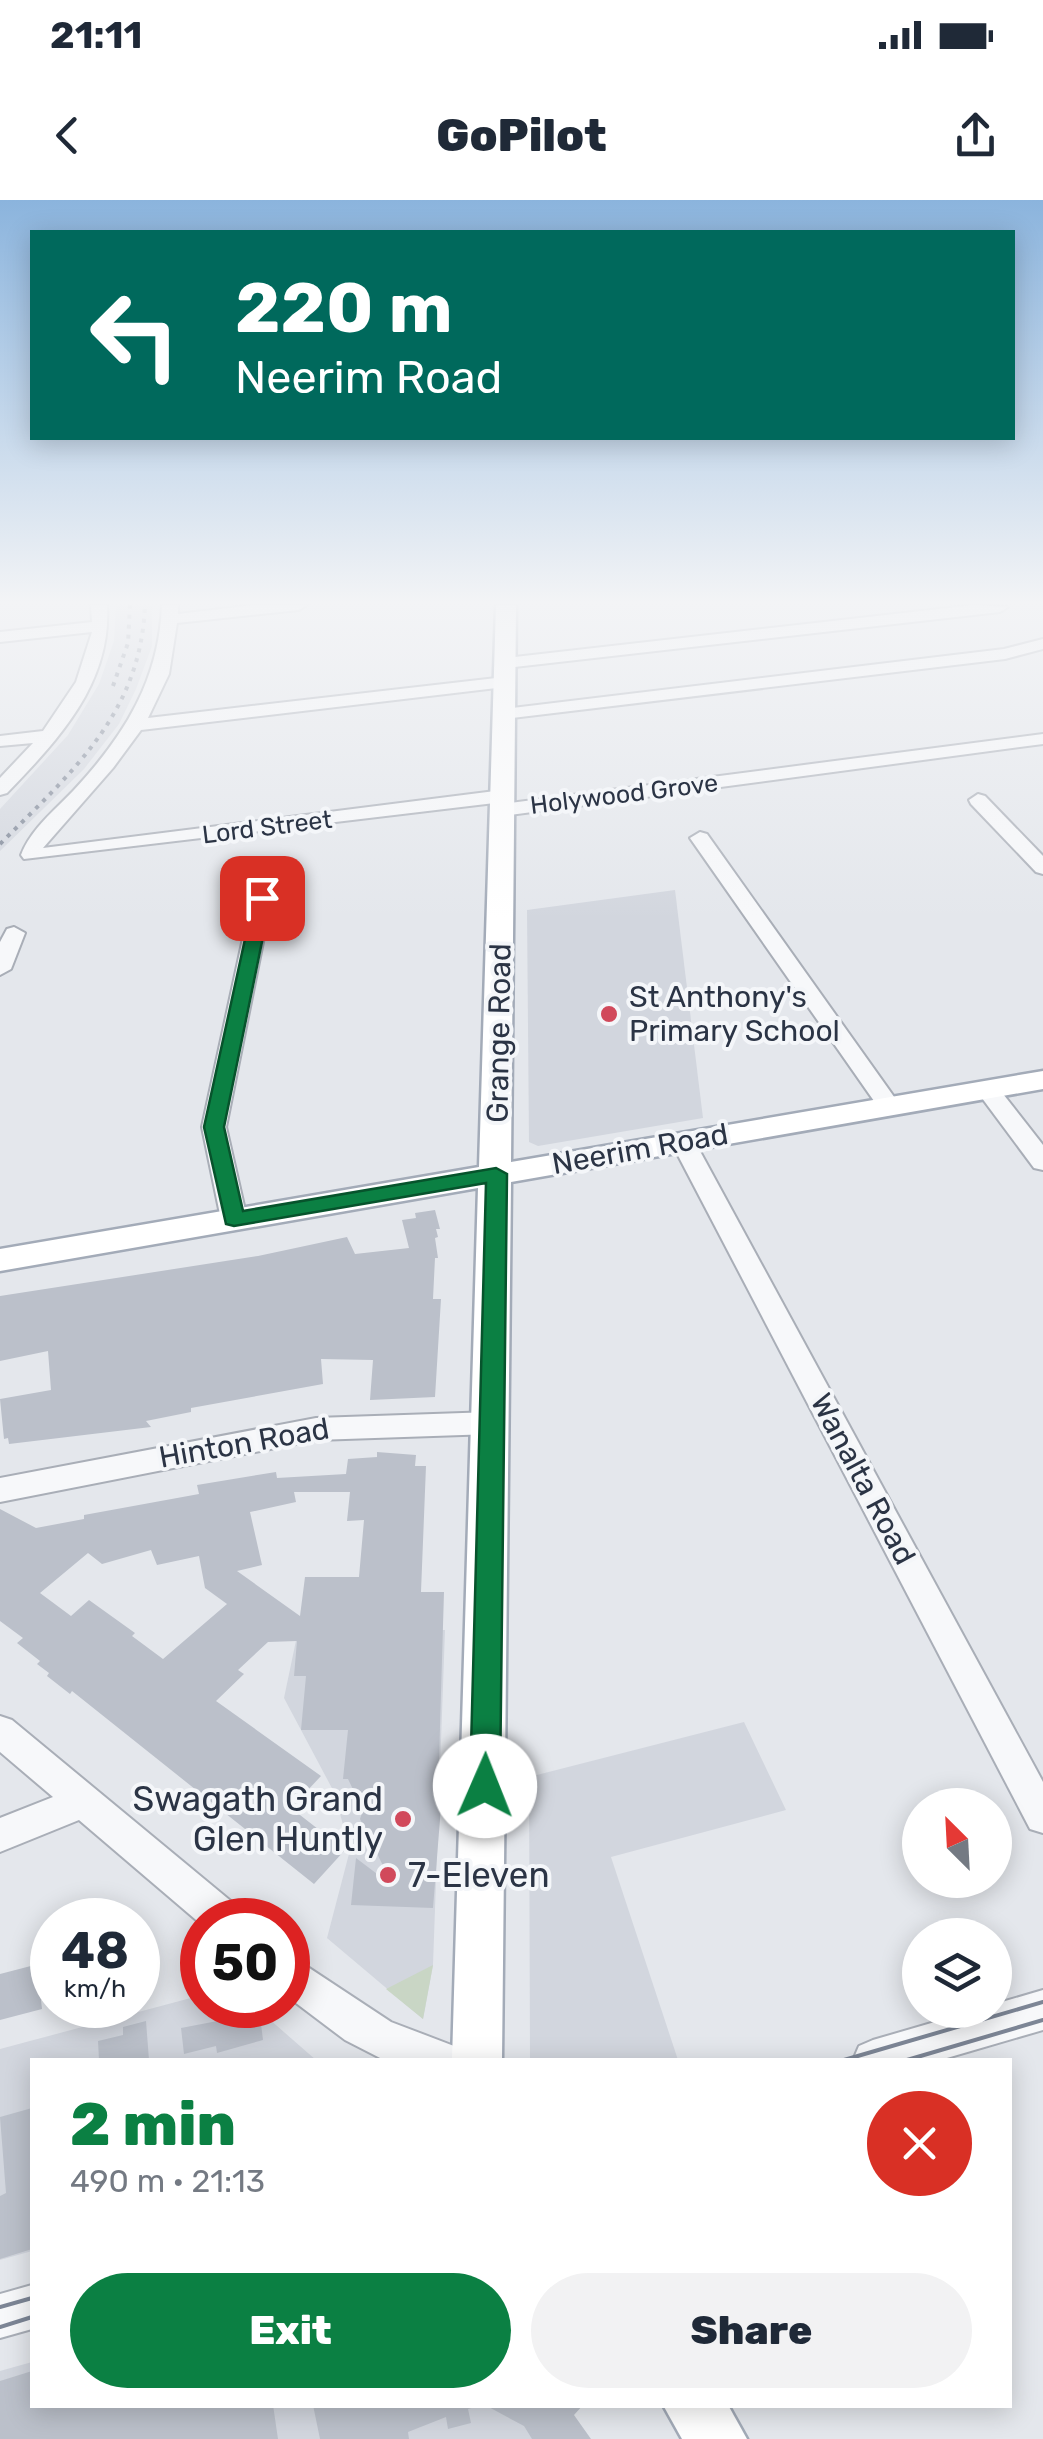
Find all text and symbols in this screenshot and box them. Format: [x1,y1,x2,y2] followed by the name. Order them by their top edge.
[50,12,142,58] text: 21:11
[40,108,95,163] icon: back
[948,108,1003,163] icon: share
[436,109,607,162] text: GoPilot
[235,267,453,350] text: 220 m
[70,270,200,400] icon: left
[235,351,502,404] text: Neerim Road
[528,768,720,820] street label: Holywood Grove
[200,805,334,849] street label: Lord Street
[220,856,305,941] pin
[235,871,290,926] icon: arrive
[479,943,519,1123] street label: Grange Road
[629,979,840,1049] place label: St Anthony's Primary School
[598,1003,620,1025] marker: St Anthony's Primary School
[549,1116,731,1182] street label: Neerim Road
[803,1387,923,1571] street label: Wanalta Road
[156,1410,332,1476] street label: Hinton Road
[433,1734,537,1838] position arrow
[133,1778,383,1860] place label: Swagath Grand Glen Huntly
[902,1788,1012,1898] north arrow
[902,1788,1012,2028] map controls
[392,1808,414,1830] marker: Swagath Grand Glen Huntly
[408,1854,550,1896] place label: 7-Eleven
[377,1864,399,1886] marker: 7-Eleven
[180,1898,310,2028] speed limit sign: 50
[902,1918,1012,2028] button: layers
[61,1921,129,1981] text: 48
[64,1974,126,2003] text: km/h
[70,2089,236,2160] text: 2 min
[867,2091,972,2196] button: close
[70,2162,265,2200] text: 490 m · 21:13
[70,2273,511,2388] button: Exit
[531,2273,972,2388] button: Share

